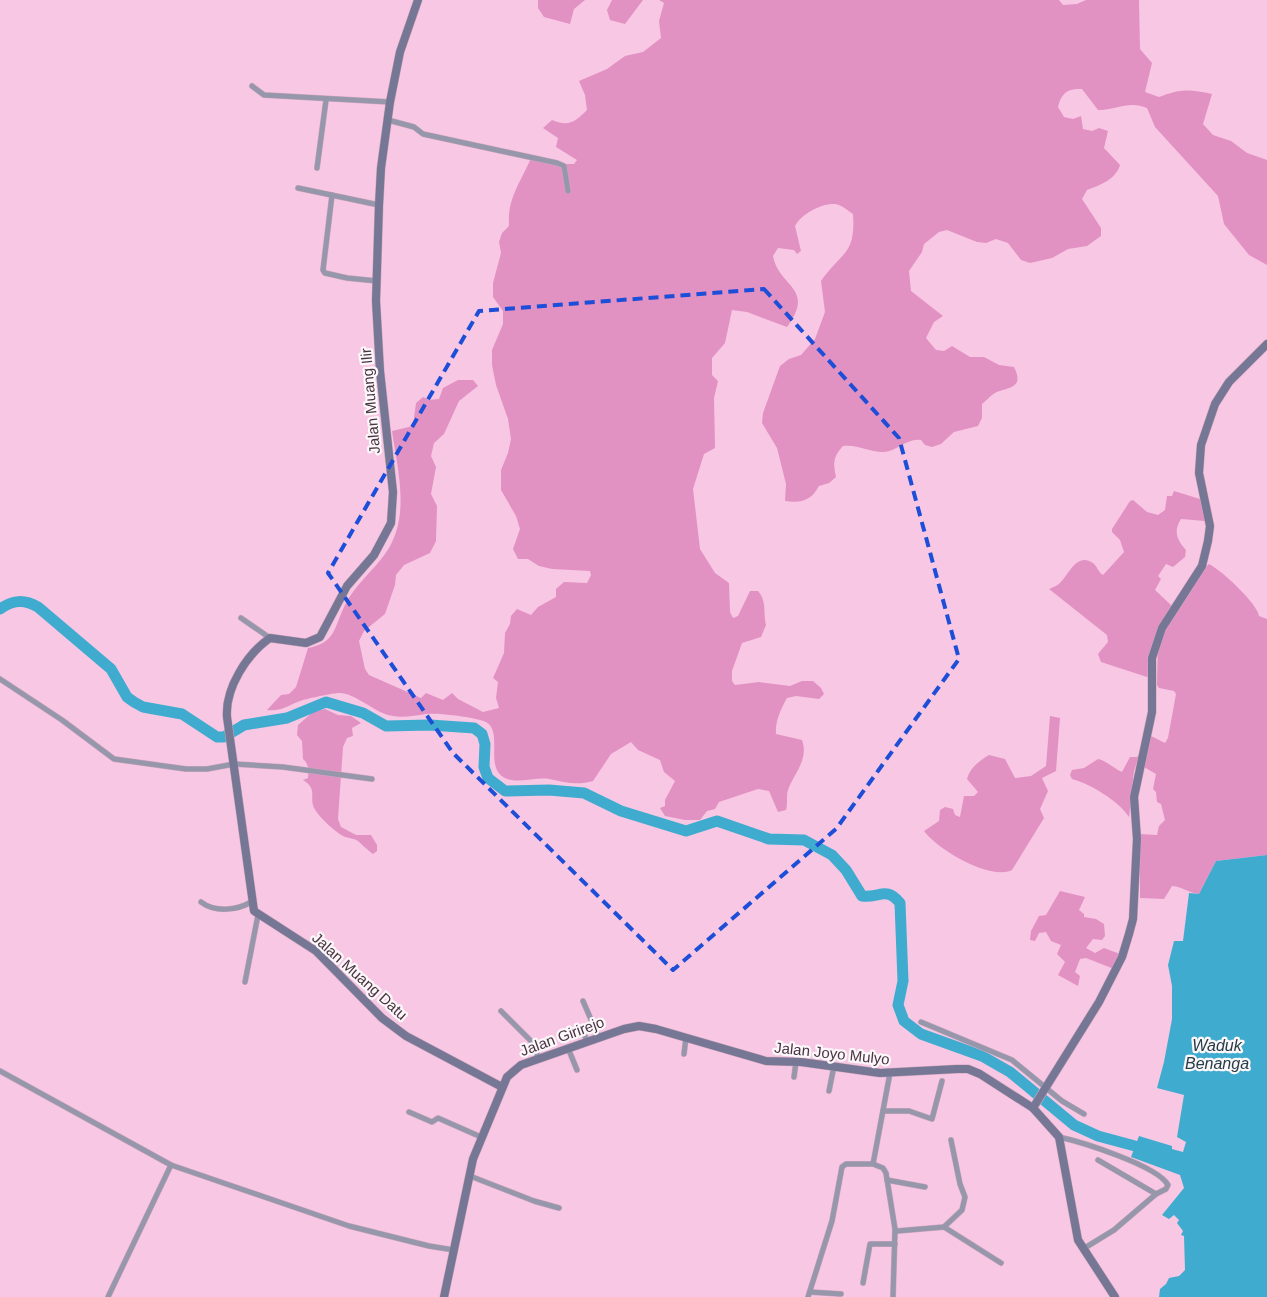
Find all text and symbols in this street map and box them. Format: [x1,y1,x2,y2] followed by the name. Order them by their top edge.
[357,348,383,454] street label: Jalan Muang Ilir
[309,929,411,1023] street label: Jalan Muang Datu
[518,1013,606,1059] street label: Jalan Girirejo
[1185,1037,1249,1072] water label: Waduk Benanga
[773,1038,891,1068] street label: Jalan Joyo Mulyo

